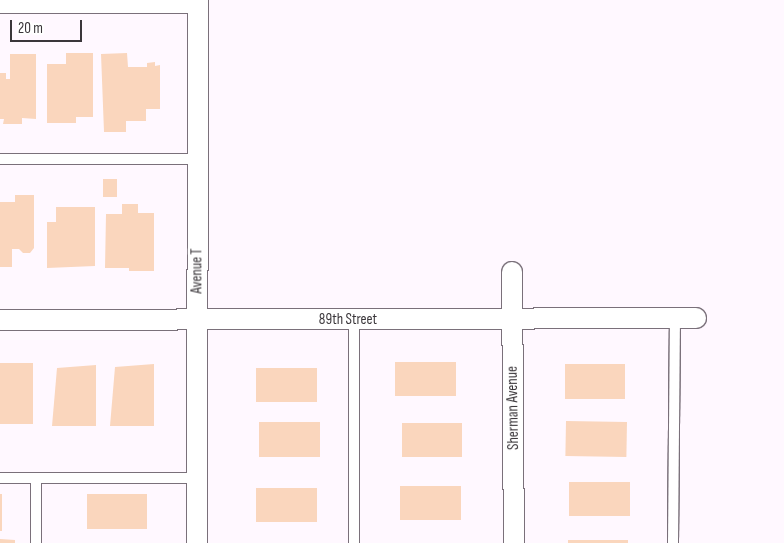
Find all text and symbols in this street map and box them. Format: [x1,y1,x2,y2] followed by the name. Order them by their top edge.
[12,10,85,42] scale bar
[18,19,43,38] text: 20 m
[188,248,206,294] street label: Avenue T
[319,311,377,329] street label: 89th Street
[503,366,523,450] street label: Sherman Avenue

